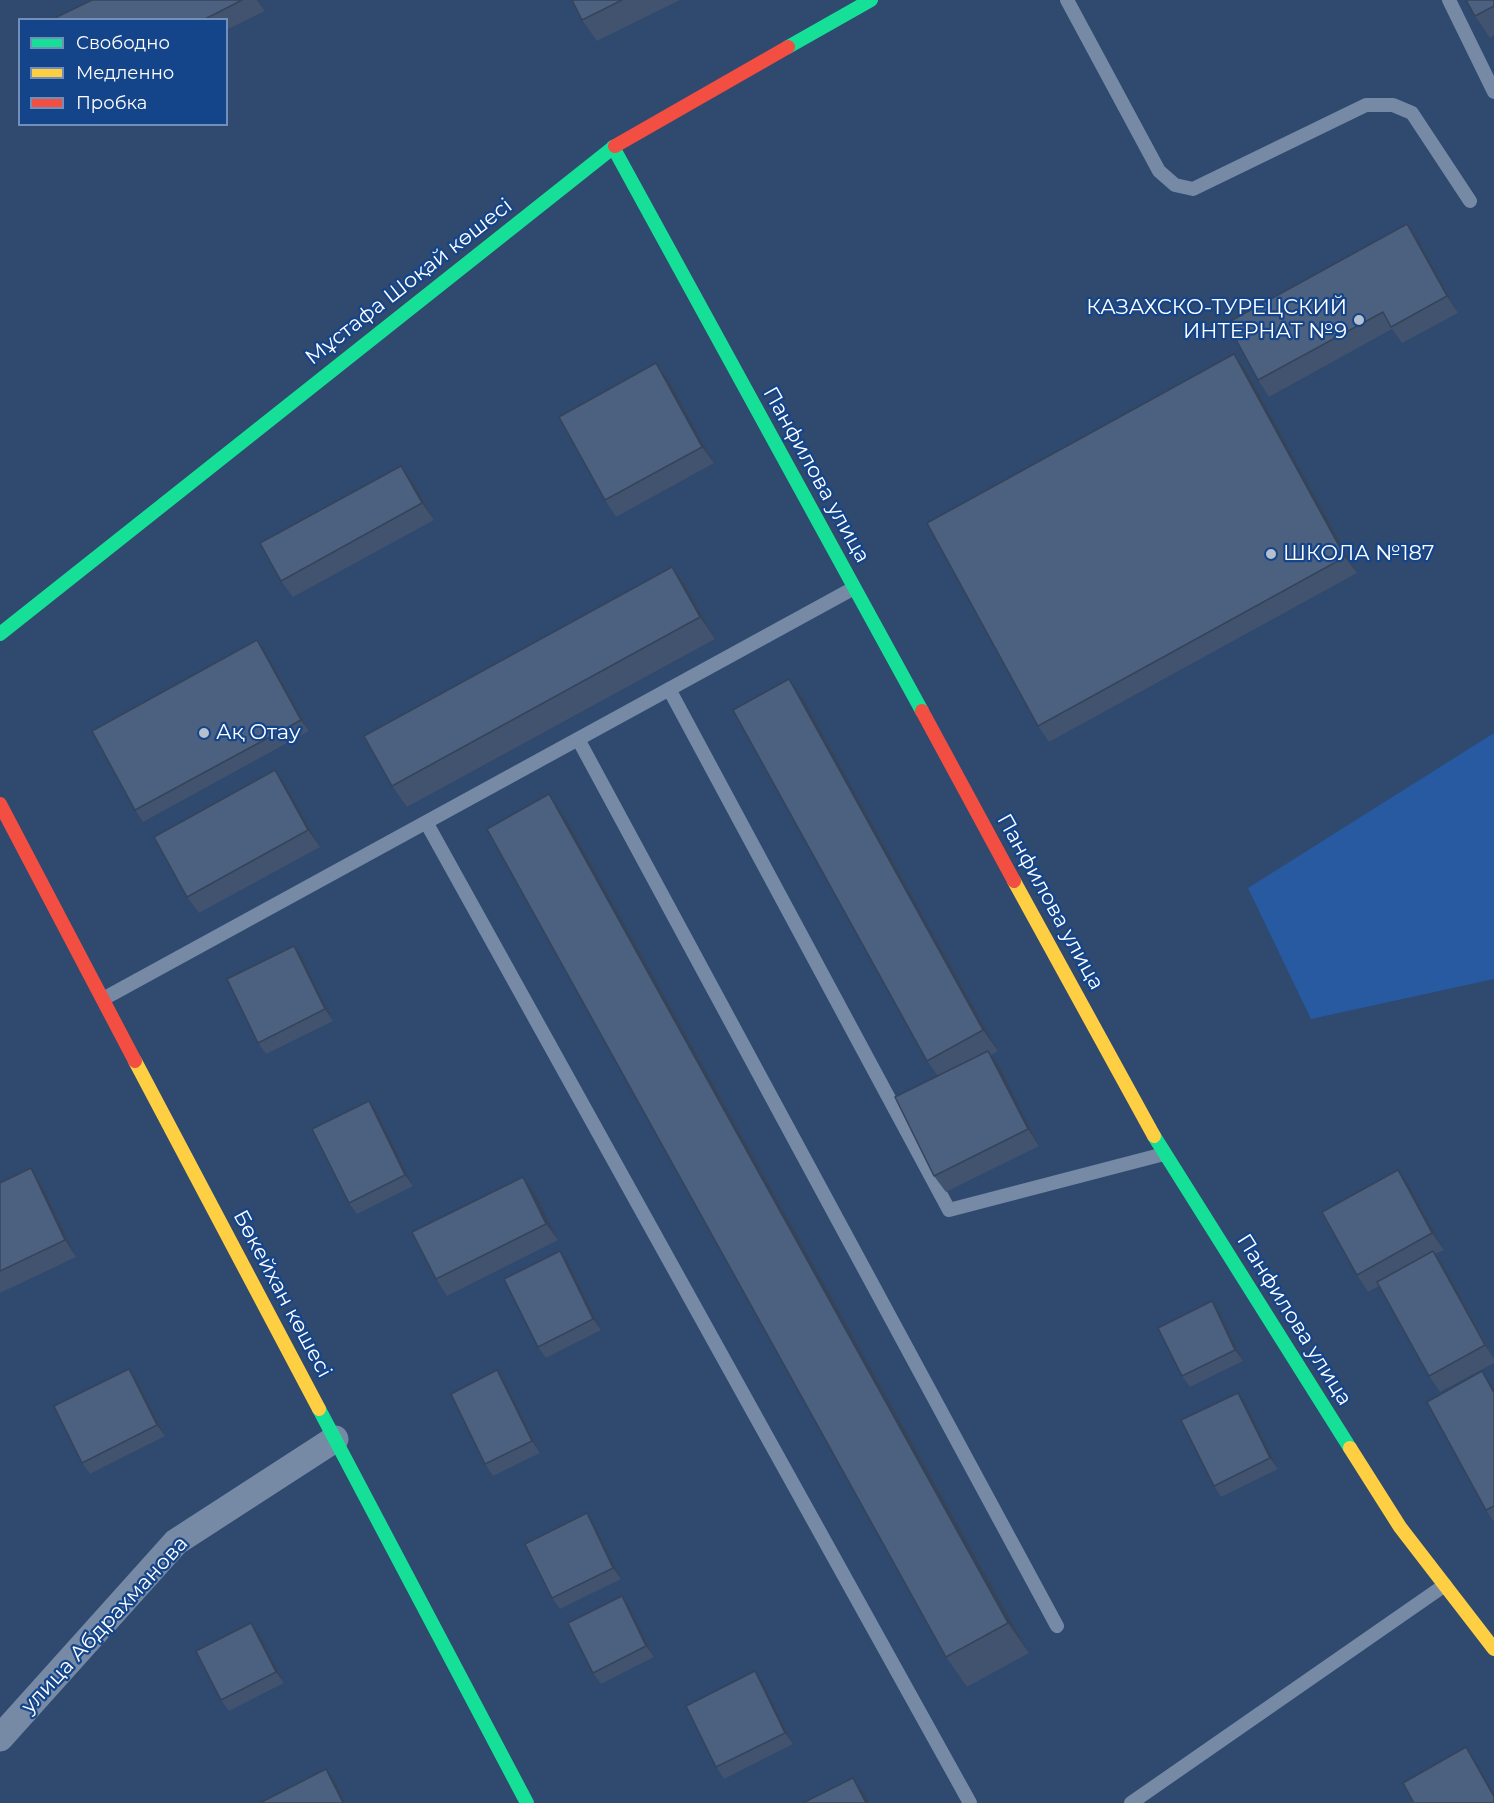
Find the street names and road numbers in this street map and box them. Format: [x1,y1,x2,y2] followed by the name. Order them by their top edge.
[301,193,517,371] street label: Мұстафа Шоқай көшесі
[757,383,875,567] street label: Панфилова улица
[991,810,1109,994] street label: Панфилова улица
[227,1206,337,1382] street label: Бөкейхан көшесі
[1231,1230,1357,1410] street label: Панфилова улица
[16,1531,194,1719] street label: улица Абдрахманова

